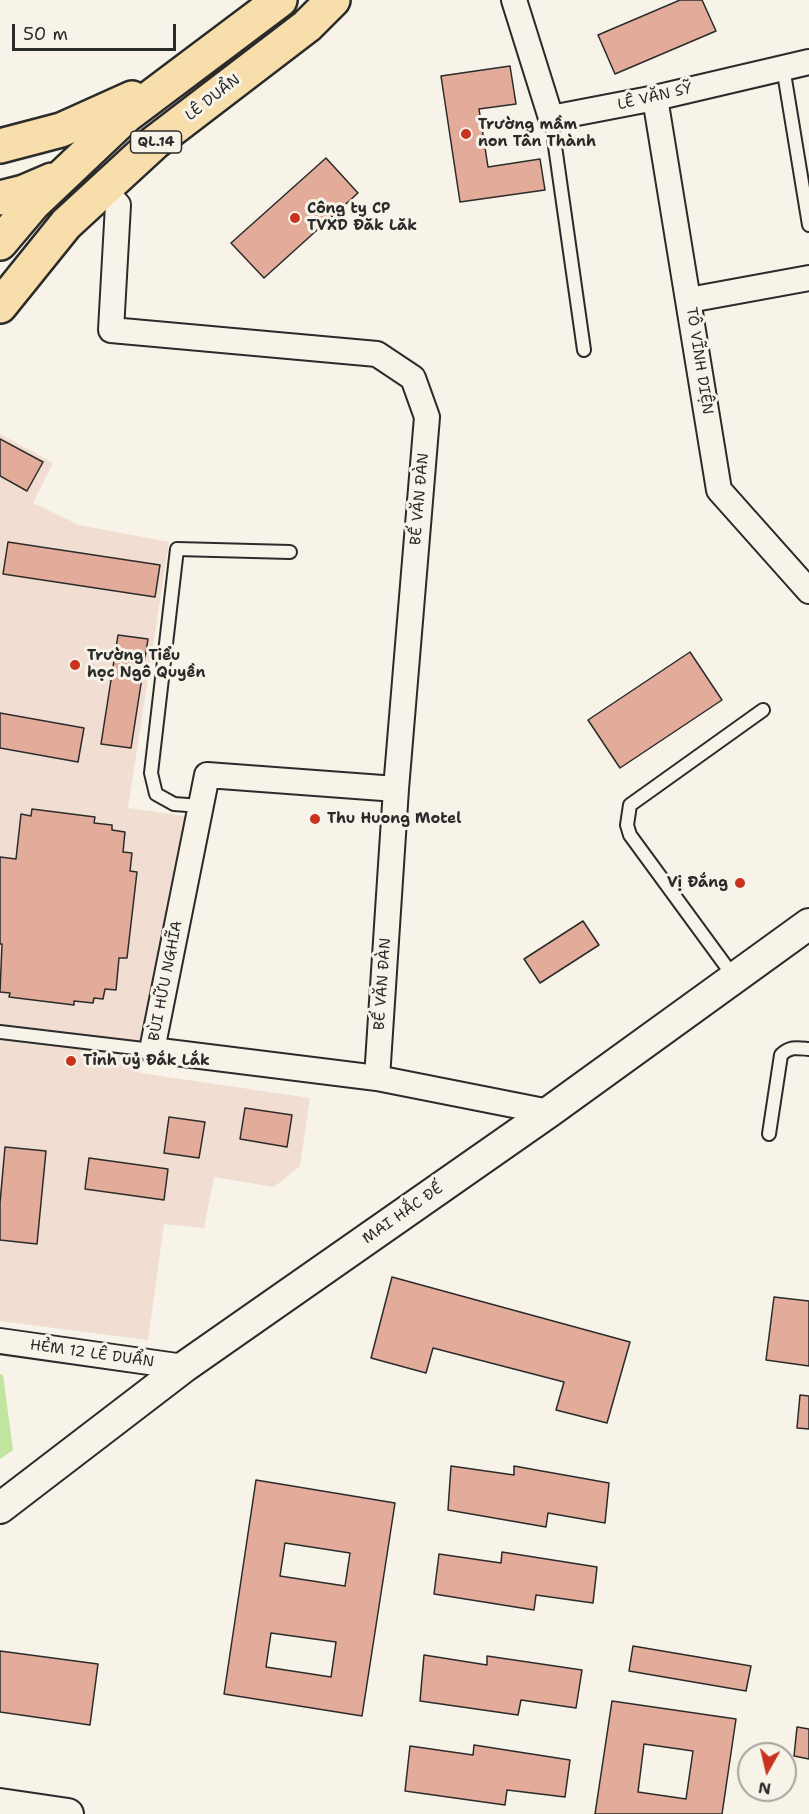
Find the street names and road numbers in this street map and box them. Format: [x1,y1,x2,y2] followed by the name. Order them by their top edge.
[182,71,244,125] street label: LÊ DUẨN
[616,80,694,114] street label: LÊ VĂN SỸ
[130,131,182,153] road number: QL.14
[682,306,716,416] street label: TÔ VĨNH DIỆN
[407,452,433,546] street label: BẾ VĂN ĐÀN
[146,919,186,1043] street label: BÙI HỮU NGHĨA
[371,937,395,1031] street label: BẾ VĂN ĐÀN
[359,1180,447,1248] street label: MAI HẮC ĐẾ
[29,1336,155,1372] street label: HẺM 12 LÊ DUẨN

